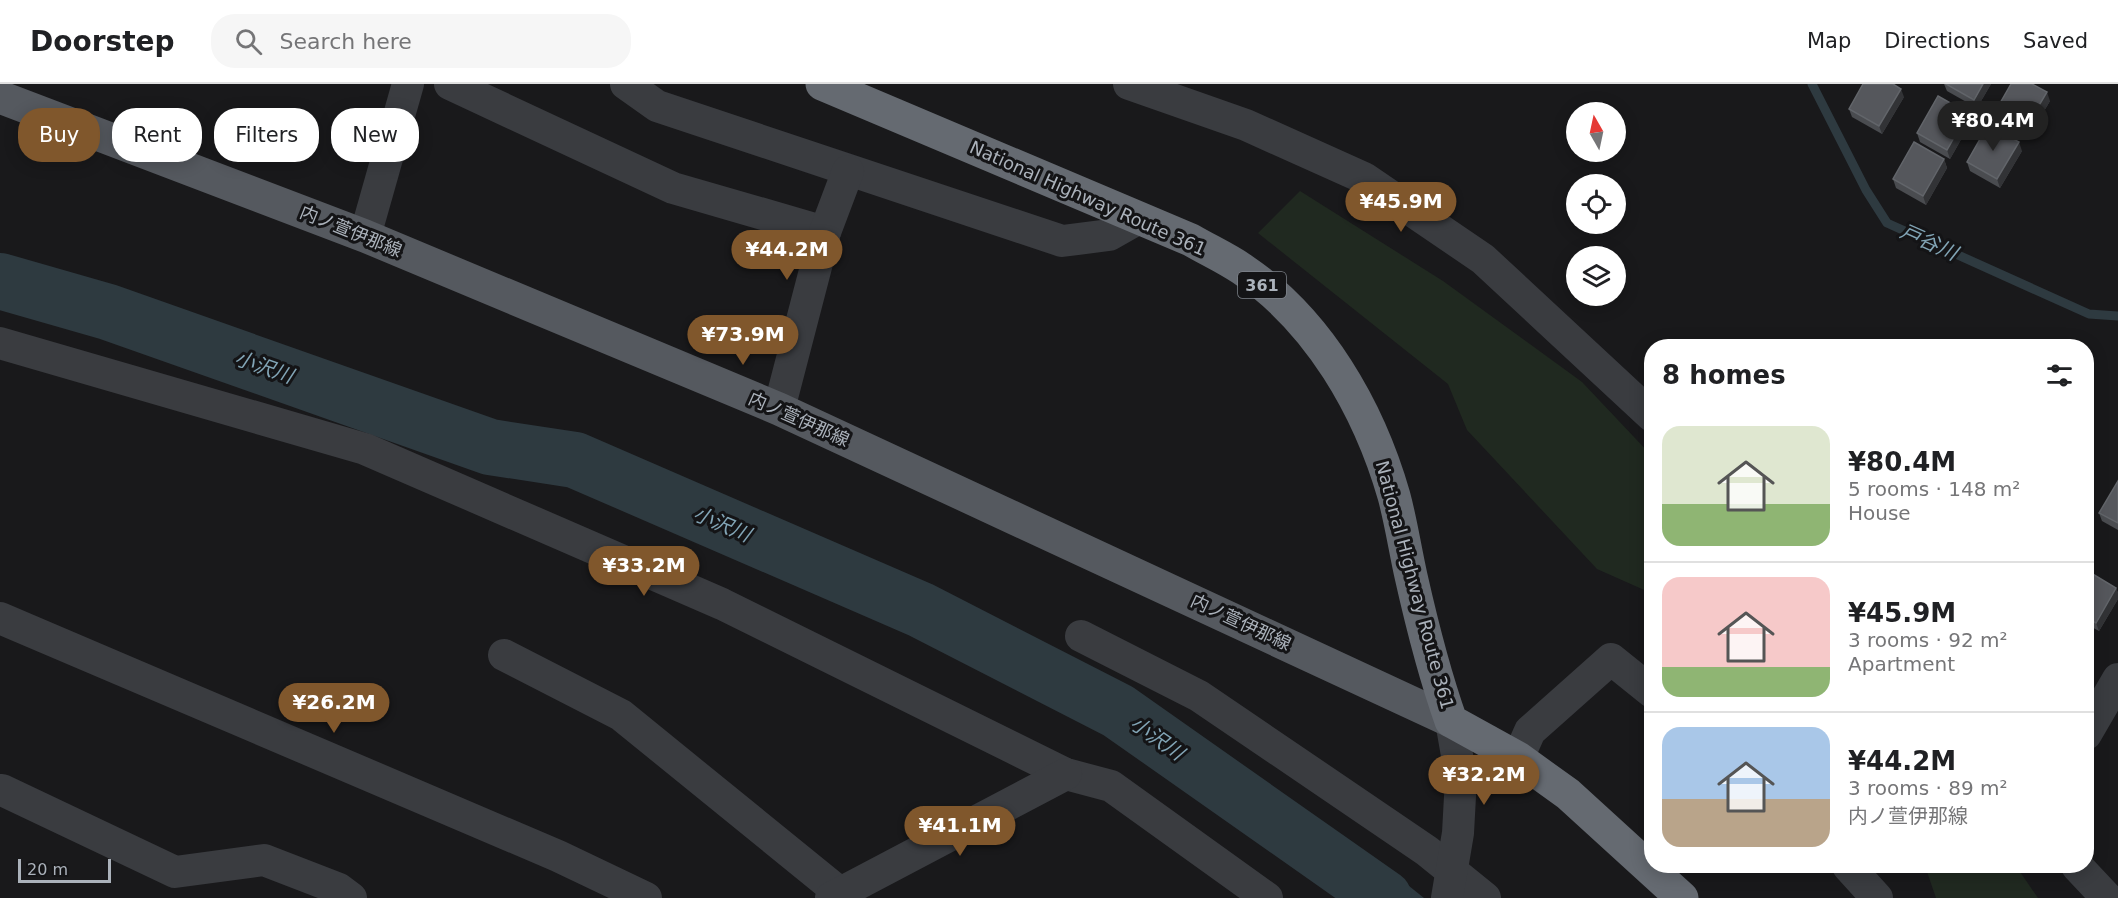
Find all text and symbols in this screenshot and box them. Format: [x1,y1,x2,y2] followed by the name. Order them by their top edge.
[211,14,631,68] search box
[30,25,175,58] text: Doorstep
[232,25,265,58] icon: search
[280,29,412,54] text: Search here
[1807,29,1851,53] text: Map
[1884,29,1990,53] text: Directions
[2023,29,2088,53] text: Saved
[1944,101,2042,152] pin: ¥80.4M
[1566,102,1626,162] north arrow
[1566,102,1626,306] map controls
[18,108,100,162] chip: Buy
[112,108,202,162] chip: Rent
[214,108,319,162] chip: Filters
[331,108,419,162] chip: New
[1951,108,2035,132] text: ¥80.4M
[967,136,1209,260] street label: National Highway Route 361
[1566,174,1626,234] button: locate
[1352,182,1450,233] pin: ¥45.9M
[1359,189,1443,213] text: ¥45.9M
[297,201,405,261] street label: 内ノ萱伊那線
[1897,219,1963,266] water label: 戸谷川
[738,230,836,281] pin: ¥44.2M
[745,237,829,261] text: ¥44.2M
[1566,246,1626,306] button: layers
[1238,272,1286,298] road number: 361
[694,315,792,366] pin: ¥73.9M
[701,322,785,346] text: ¥73.9M
[232,346,298,389] water label: 小沢川
[2043,359,2076,392] icon: filters
[1662,360,1786,390] text: 8 homes
[745,387,853,451] street label: 内ノ萱伊那線
[1848,447,1956,477] text: ¥80.4M
[1710,450,1782,522] icon: home
[1372,458,1458,712] street label: National Highway Route 361
[1848,477,2020,501] text: 5 rooms · 148 m²
[690,501,756,548] water label: 小沢川
[1848,501,1911,525] text: House
[595,546,693,597] pin: ¥33.2M
[602,553,686,577] text: ¥33.2M
[1188,590,1294,654] street label: 内ノ萱伊那線
[1848,598,1956,628] text: ¥45.9M
[1710,601,1782,673] icon: home
[1848,628,2008,652] text: 3 rooms · 92 m²
[1848,652,1955,676] text: Apartment
[285,683,383,734] pin: ¥26.2M
[292,690,376,714] text: ¥26.2M
[1126,711,1190,766] water label: 小沢川
[1848,746,1956,776] text: ¥44.2M
[1710,751,1782,823] icon: home
[1435,755,1533,806] pin: ¥32.2M
[1442,762,1526,786] text: ¥32.2M
[1848,776,2008,800] text: 3 rooms · 89 m²
[1848,804,1968,828] text: 内ノ萱伊那線
[911,806,1009,857] pin: ¥41.1M
[918,813,1002,837] text: ¥41.1M
[18,856,111,884] scale bar
[27,860,68,879] text: 20 m

